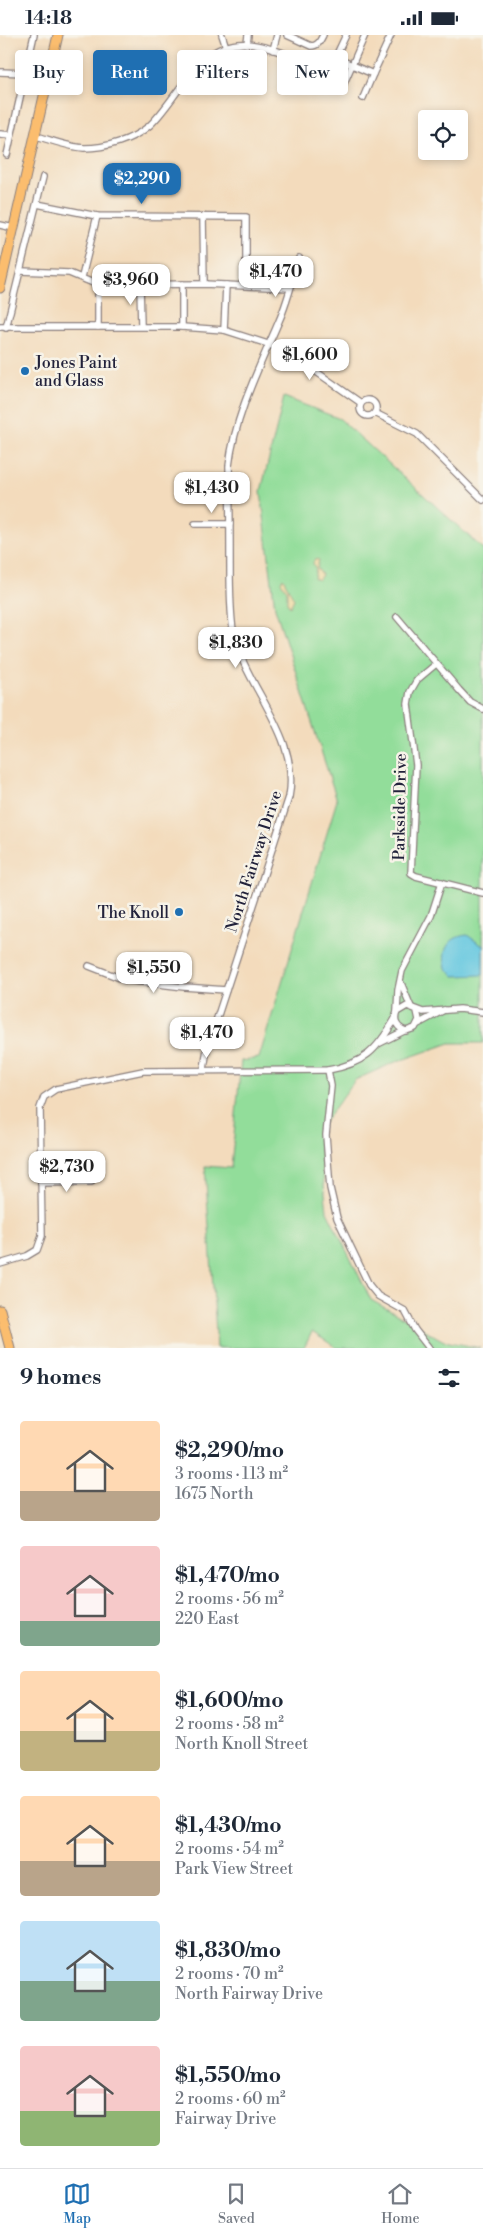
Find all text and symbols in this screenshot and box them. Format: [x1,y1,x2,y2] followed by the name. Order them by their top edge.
[25,6,72,30] text: 14:18
[15,50,83,95] chip: Buy
[93,50,167,95] chip: Rent
[177,50,267,95] chip: Filters
[277,50,348,95] chip: New
[418,110,468,160] map controls
[418,110,468,160] button: locate
[101,163,183,205] pin: $2,290
[114,169,170,189] text: $2,290
[235,255,317,298] pin: $1,470
[250,262,302,282] text: $1,470
[90,263,172,306] pin: $3,960
[103,270,159,290] text: $3,960
[269,339,351,381] pin: $1,600
[282,345,338,365] text: $1,600
[34,353,118,391] place label: Jones Paint and Glass
[19,365,31,377] marker: Jones Paint and Glass
[171,471,253,514] pin: $1,430
[185,478,239,498] text: $1,430
[195,627,277,669] pin: $1,830
[209,633,263,653] text: $1,830
[389,753,411,861] street label: Parkside Drive
[222,788,286,935] street label: North Fairway Drive
[97,903,169,923] place label: The Knoll
[173,906,185,918] marker: The Knoll
[113,951,195,994] pin: $1,550
[127,958,181,978] text: $1,550
[166,1017,248,1059] pin: $1,470
[181,1023,233,1043] text: $1,470
[26,1151,108,1193] pin: $2,730
[40,1157,94,1177] text: $2,730
[435,1364,463,1392] icon: filters
[20,1365,101,1391] text: 9 homes
[175,1438,284,1464] text: $2,290/mo
[60,1441,120,1501] icon: home
[175,1464,288,1484] text: 3 rooms · 113 m²
[175,1484,254,1504] text: 1675 North
[175,1563,280,1589] text: $1,470/mo
[60,1566,120,1626] icon: home
[175,1589,284,1609] text: 2 rooms · 56 m²
[175,1609,239,1629] text: 220 East
[175,1688,284,1714] text: $1,600/mo
[60,1691,120,1751] icon: home
[175,1714,284,1734] text: 2 rooms · 58 m²
[175,1734,308,1754] text: North Knoll Street
[175,1813,282,1839] text: $1,430/mo
[60,1816,120,1876] icon: home
[175,1839,284,1859] text: 2 rooms · 54 m²
[175,1859,293,1879] text: Park View Street
[175,1938,281,1964] text: $1,830/mo
[60,1941,120,2001] icon: home
[175,1964,284,1984] text: 2 rooms · 70 m²
[175,1984,323,2004] text: North Fairway Drive
[175,2063,281,2089] text: $1,550/mo
[60,2066,120,2126] icon: home
[175,2089,286,2109] text: 2 rooms · 60 m²
[175,2109,276,2129] text: Fairway Drive
[63,2180,91,2228] tab: Map
[218,2180,255,2228] tab: Saved
[381,2180,420,2228] tab: Home

